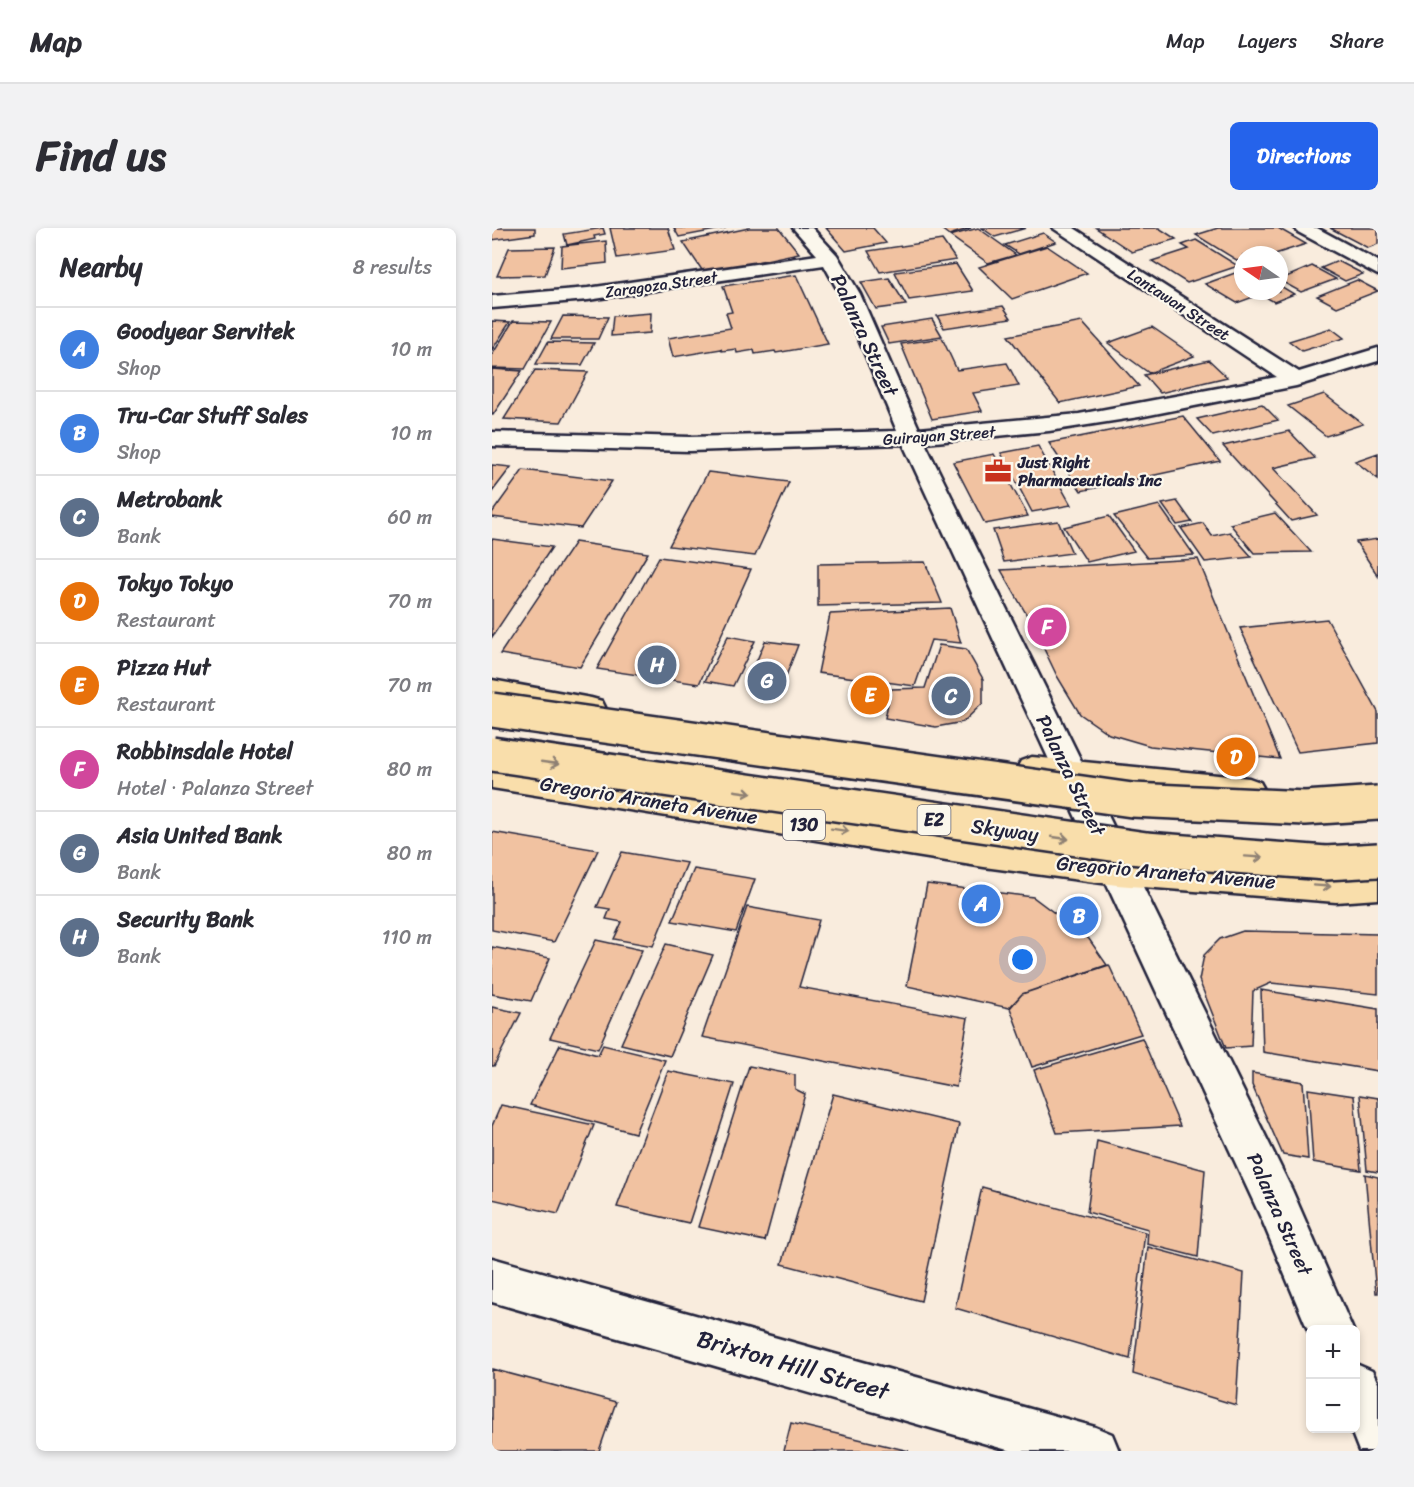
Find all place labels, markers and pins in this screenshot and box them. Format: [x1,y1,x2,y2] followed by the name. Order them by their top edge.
[1017,448,1163,495] place label: Just Right Pharmaceuticals Inc
[983,456,1013,486] office icon: Just Right Pharmaceuticals Inc
[1028,604,1066,650] pin: F
[638,642,676,688] pin: H
[748,658,786,704] pin: G
[850,672,890,718] pin: E
[932,674,970,718] pin: C
[1216,734,1256,780] pin: D
[962,882,1000,926] pin: A
[1060,894,1098,938] pin: B

